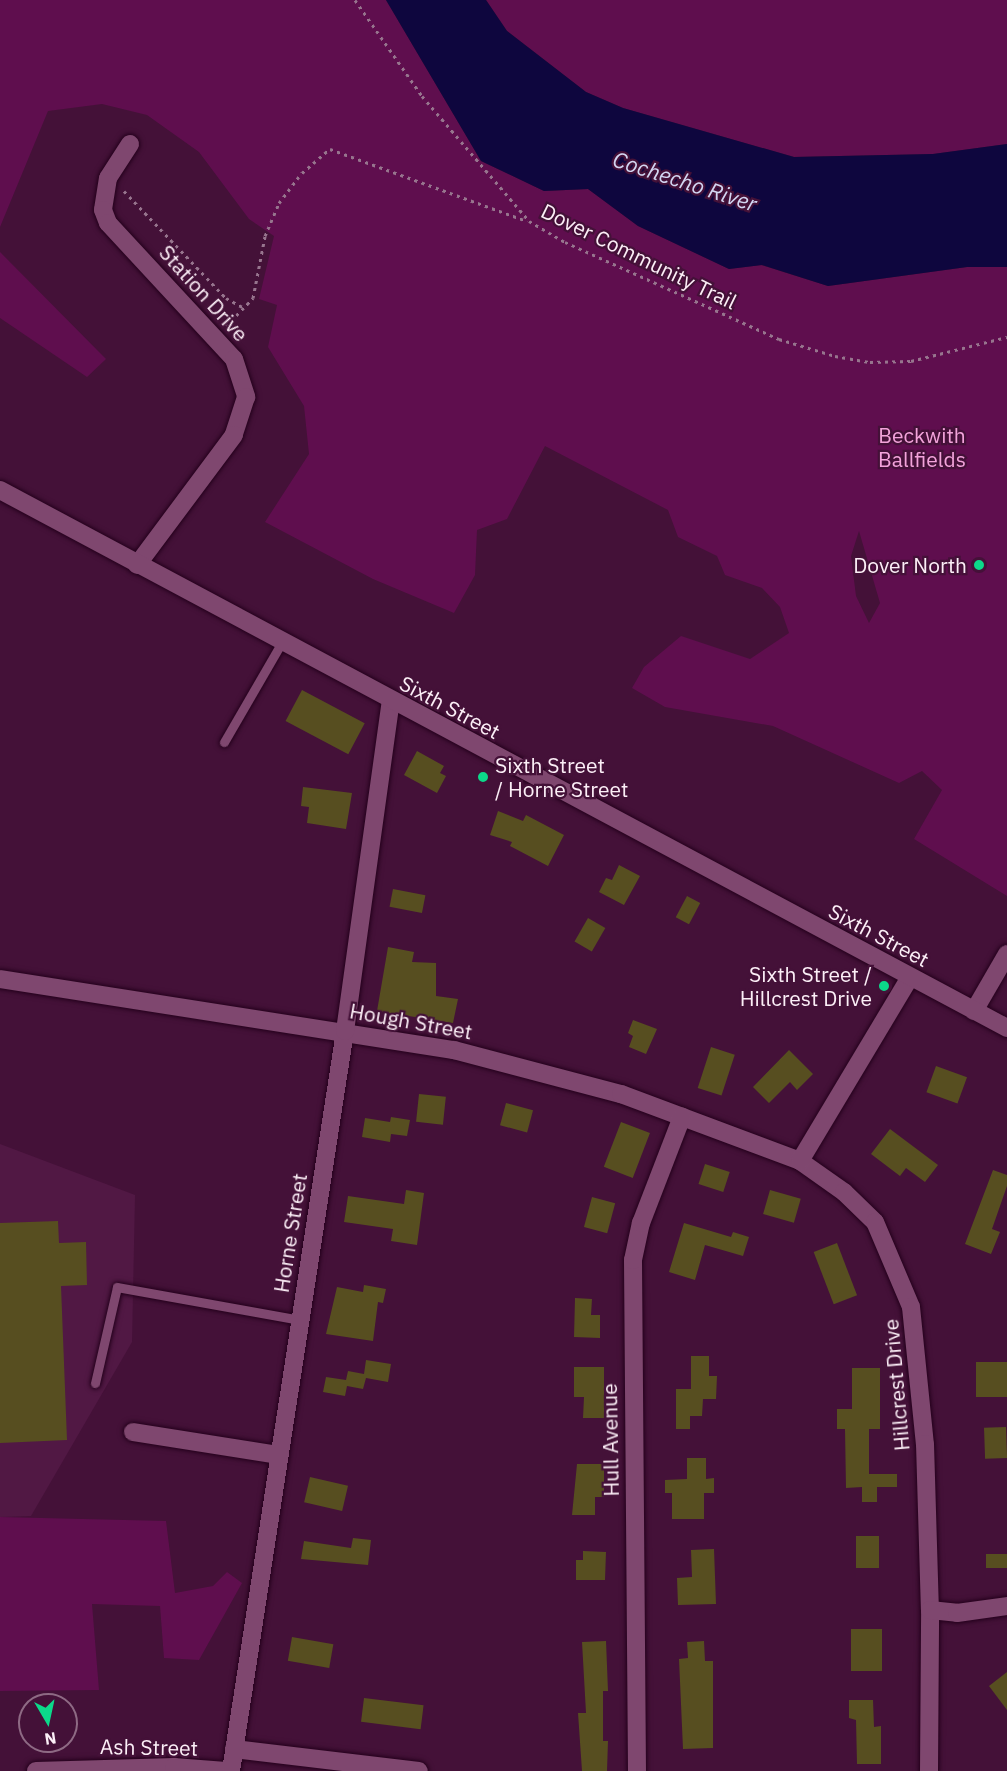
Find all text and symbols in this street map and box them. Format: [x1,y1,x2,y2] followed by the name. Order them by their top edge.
[610,145,760,217] water label: Cochecho River
[537,198,741,314] street label: Dover Community Trail
[154,240,254,346] street label: Station Drive
[878,422,966,472] park label: Beckwith Ballfields
[853,552,967,578] place label: Dover North
[972,558,986,572] marker: Dover North
[396,670,504,744] street label: Sixth Street
[495,752,628,802] place label: Sixth Street / Horne Street
[476,770,490,784] marker: Sixth Street / Horne Street
[825,898,933,972] street label: Sixth Street
[740,961,872,1011] place label: Sixth Street / Hillcrest Drive
[877,979,891,993] marker: Sixth Street / Hillcrest Drive
[348,998,474,1044] street label: Hough Street
[268,1172,312,1294] street label: Horne Street
[878,1318,914,1452] street label: Hillcrest Drive
[596,1383,624,1497] street label: Hull Avenue
[18,1693,78,1753] north arrow
[43,1728,58,1750] text: N
[100,1734,198,1760] street label: Ash Street

